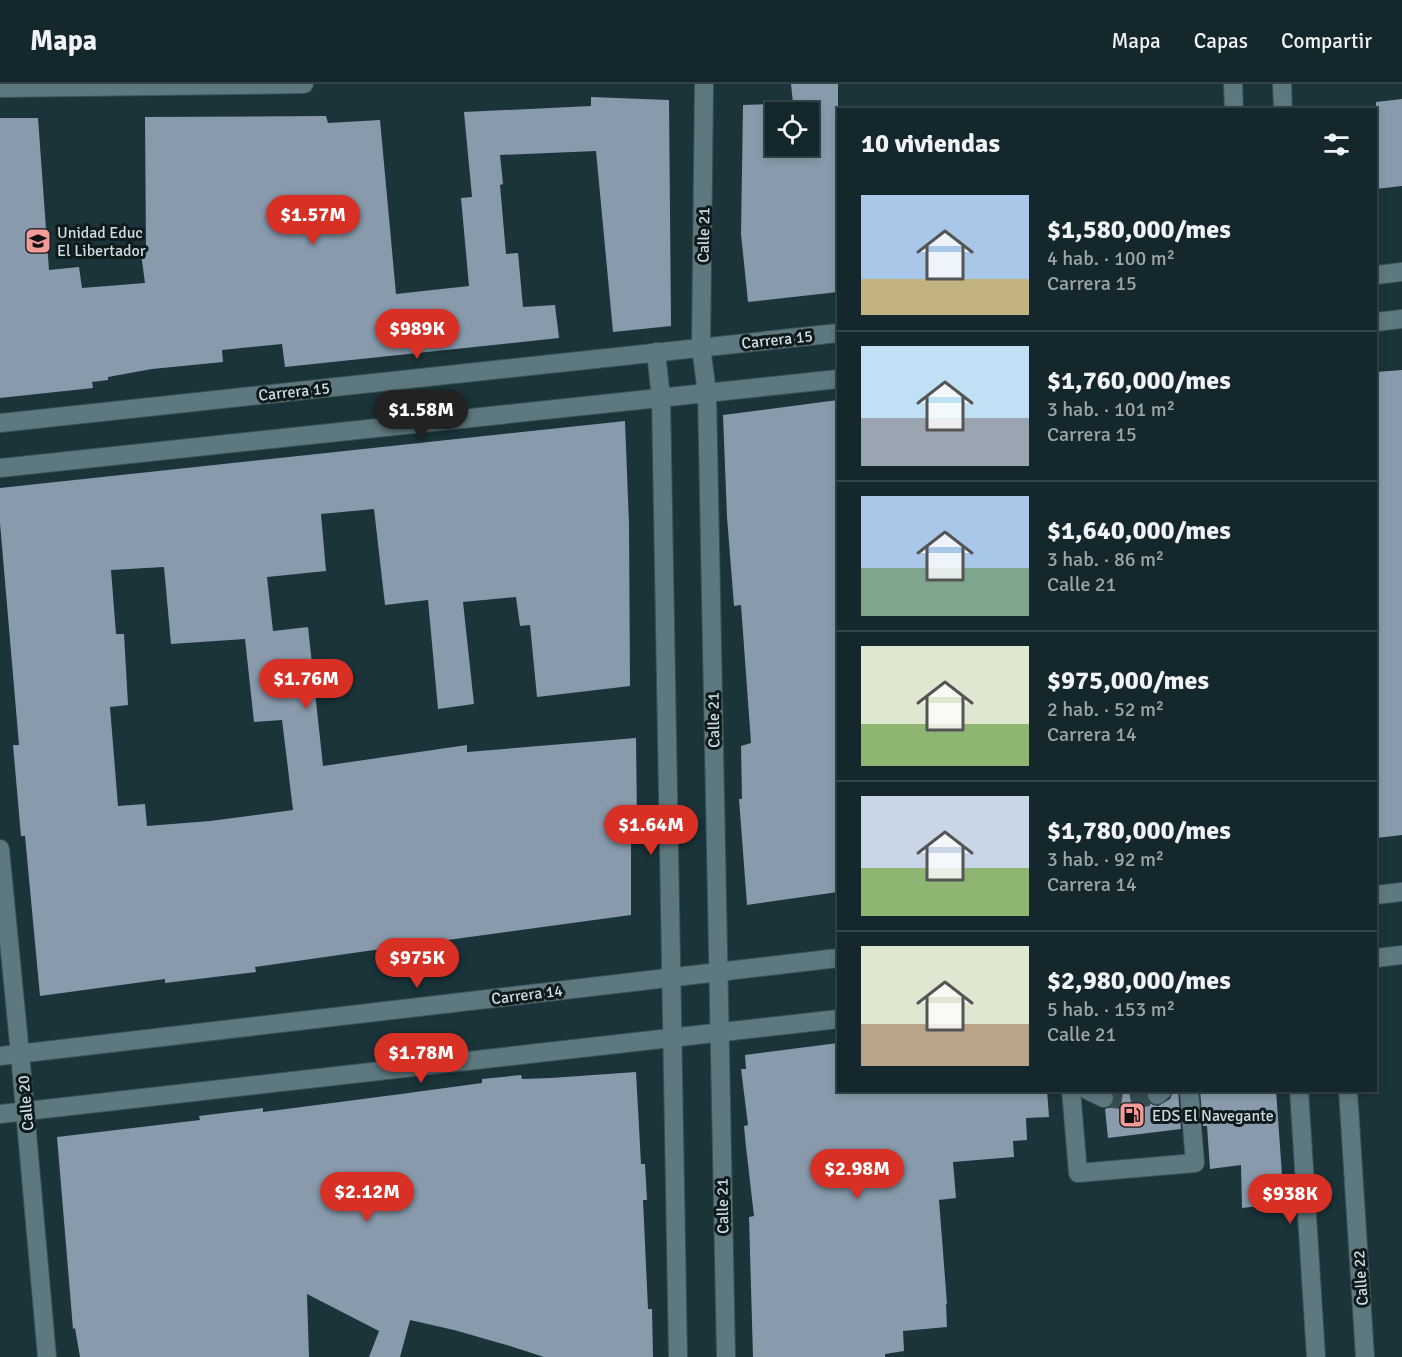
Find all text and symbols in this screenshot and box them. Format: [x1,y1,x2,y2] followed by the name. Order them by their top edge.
[30,24,97,58] text: Mapa
[1111,28,1161,54] text: Mapa
[1194,28,1248,54] text: Capas
[1281,28,1372,54] text: Compartir
[765,102,819,156] map controls
[765,102,819,156] button: locate
[861,128,1000,160] text: 10 viviendas
[1320,128,1353,161] icon: filters
[264,195,362,246] pin: $1.57M
[280,202,346,227] text: $1.57M
[694,207,714,263] street label: Calle 21
[1047,214,1231,246] text: $1,580,000/mes
[909,219,981,291] icon: home
[57,223,146,261] place label: Unidad Educ El Libertador
[23,226,53,256] school or university icon: Unidad Educ El Libertador
[1047,246,1175,271] text: 4 hab. · 100 m²
[1047,271,1137,296] text: Carrera 15
[375,309,459,360] pin: $989K
[389,316,445,341] text: $989K
[740,326,814,354] street label: Carrera 15
[1047,365,1231,397] text: $1,760,000/mes
[909,370,981,442] icon: home
[257,378,331,406] street label: Carrera 15
[372,390,470,441] pin: $1.58M
[388,397,454,422] text: $1.58M
[1047,397,1175,422] text: 3 hab. · 101 m²
[1047,422,1137,447] text: Carrera 15
[1047,515,1231,547] text: $1,640,000/mes
[909,520,981,592] icon: home
[1047,547,1164,572] text: 3 hab. · 86 m²
[1047,572,1116,597] text: Calle 21
[257,659,355,710] pin: $1.76M
[1047,665,1209,697] text: $975,000/mes
[273,666,339,691] text: $1.76M
[909,670,981,742] icon: home
[704,692,724,748] street label: Calle 21
[1047,697,1164,722] text: 2 hab. · 52 m²
[1047,722,1137,747] text: Carrera 14
[602,805,700,856] pin: $1.64M
[618,812,684,837] text: $1.64M
[1047,815,1231,847] text: $1,780,000/mes
[909,820,981,892] icon: home
[1047,847,1164,872] text: 3 hab. · 92 m²
[1047,872,1137,897] text: Carrera 14
[375,938,459,989] pin: $975K
[389,945,445,970] text: $975K
[1047,965,1231,997] text: $2,980,000/mes
[909,970,981,1042] icon: home
[490,981,564,1009] street label: Carrera 14
[1047,997,1175,1022] text: 5 hab. · 153 m²
[1047,1022,1116,1047] text: Calle 21
[372,1033,470,1084] pin: $1.78M
[388,1040,454,1065] text: $1.78M
[14,1074,38,1131] street label: Calle 20
[1117,1100,1147,1130] fuel station icon: EDS El Navegante
[1152,1106,1274,1126] place label: EDS El Navegante
[808,1149,906,1200] pin: $2.98M
[824,1156,890,1181] text: $2.98M
[318,1172,416,1223] pin: $2.12M
[1248,1174,1332,1225] pin: $938K
[713,1178,733,1234] street label: Calle 21
[334,1179,400,1204] text: $2.12M
[1262,1181,1318,1206] text: $938K
[1349,1250,1373,1306] street label: Calle 22

